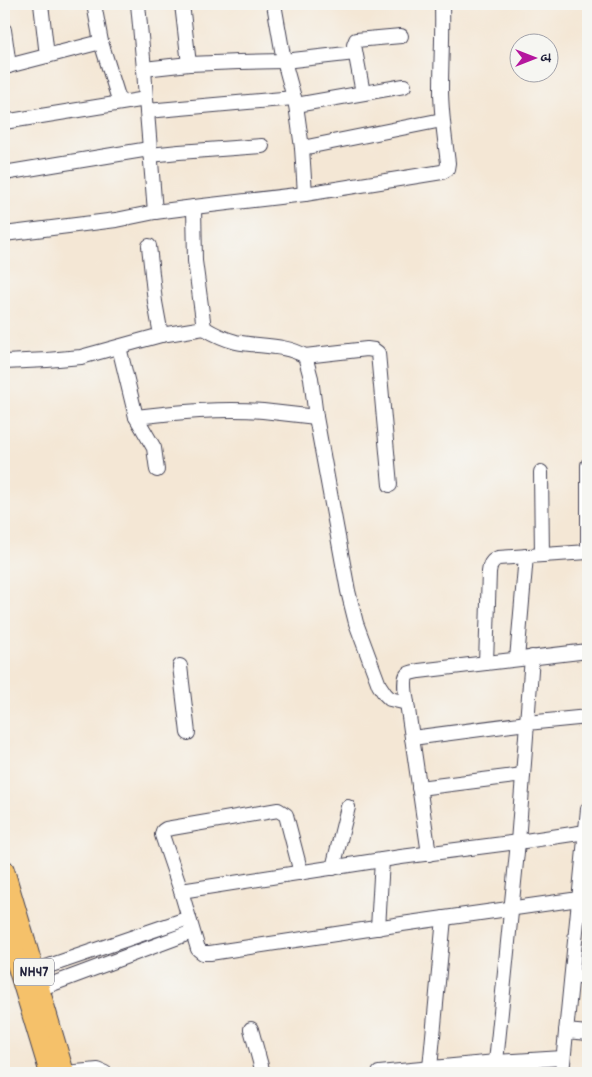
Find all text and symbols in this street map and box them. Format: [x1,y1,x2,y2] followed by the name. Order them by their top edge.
[510,32,560,82] north arrow
[535,53,555,63] text: उ
[14,959,54,986] road number: NH47

